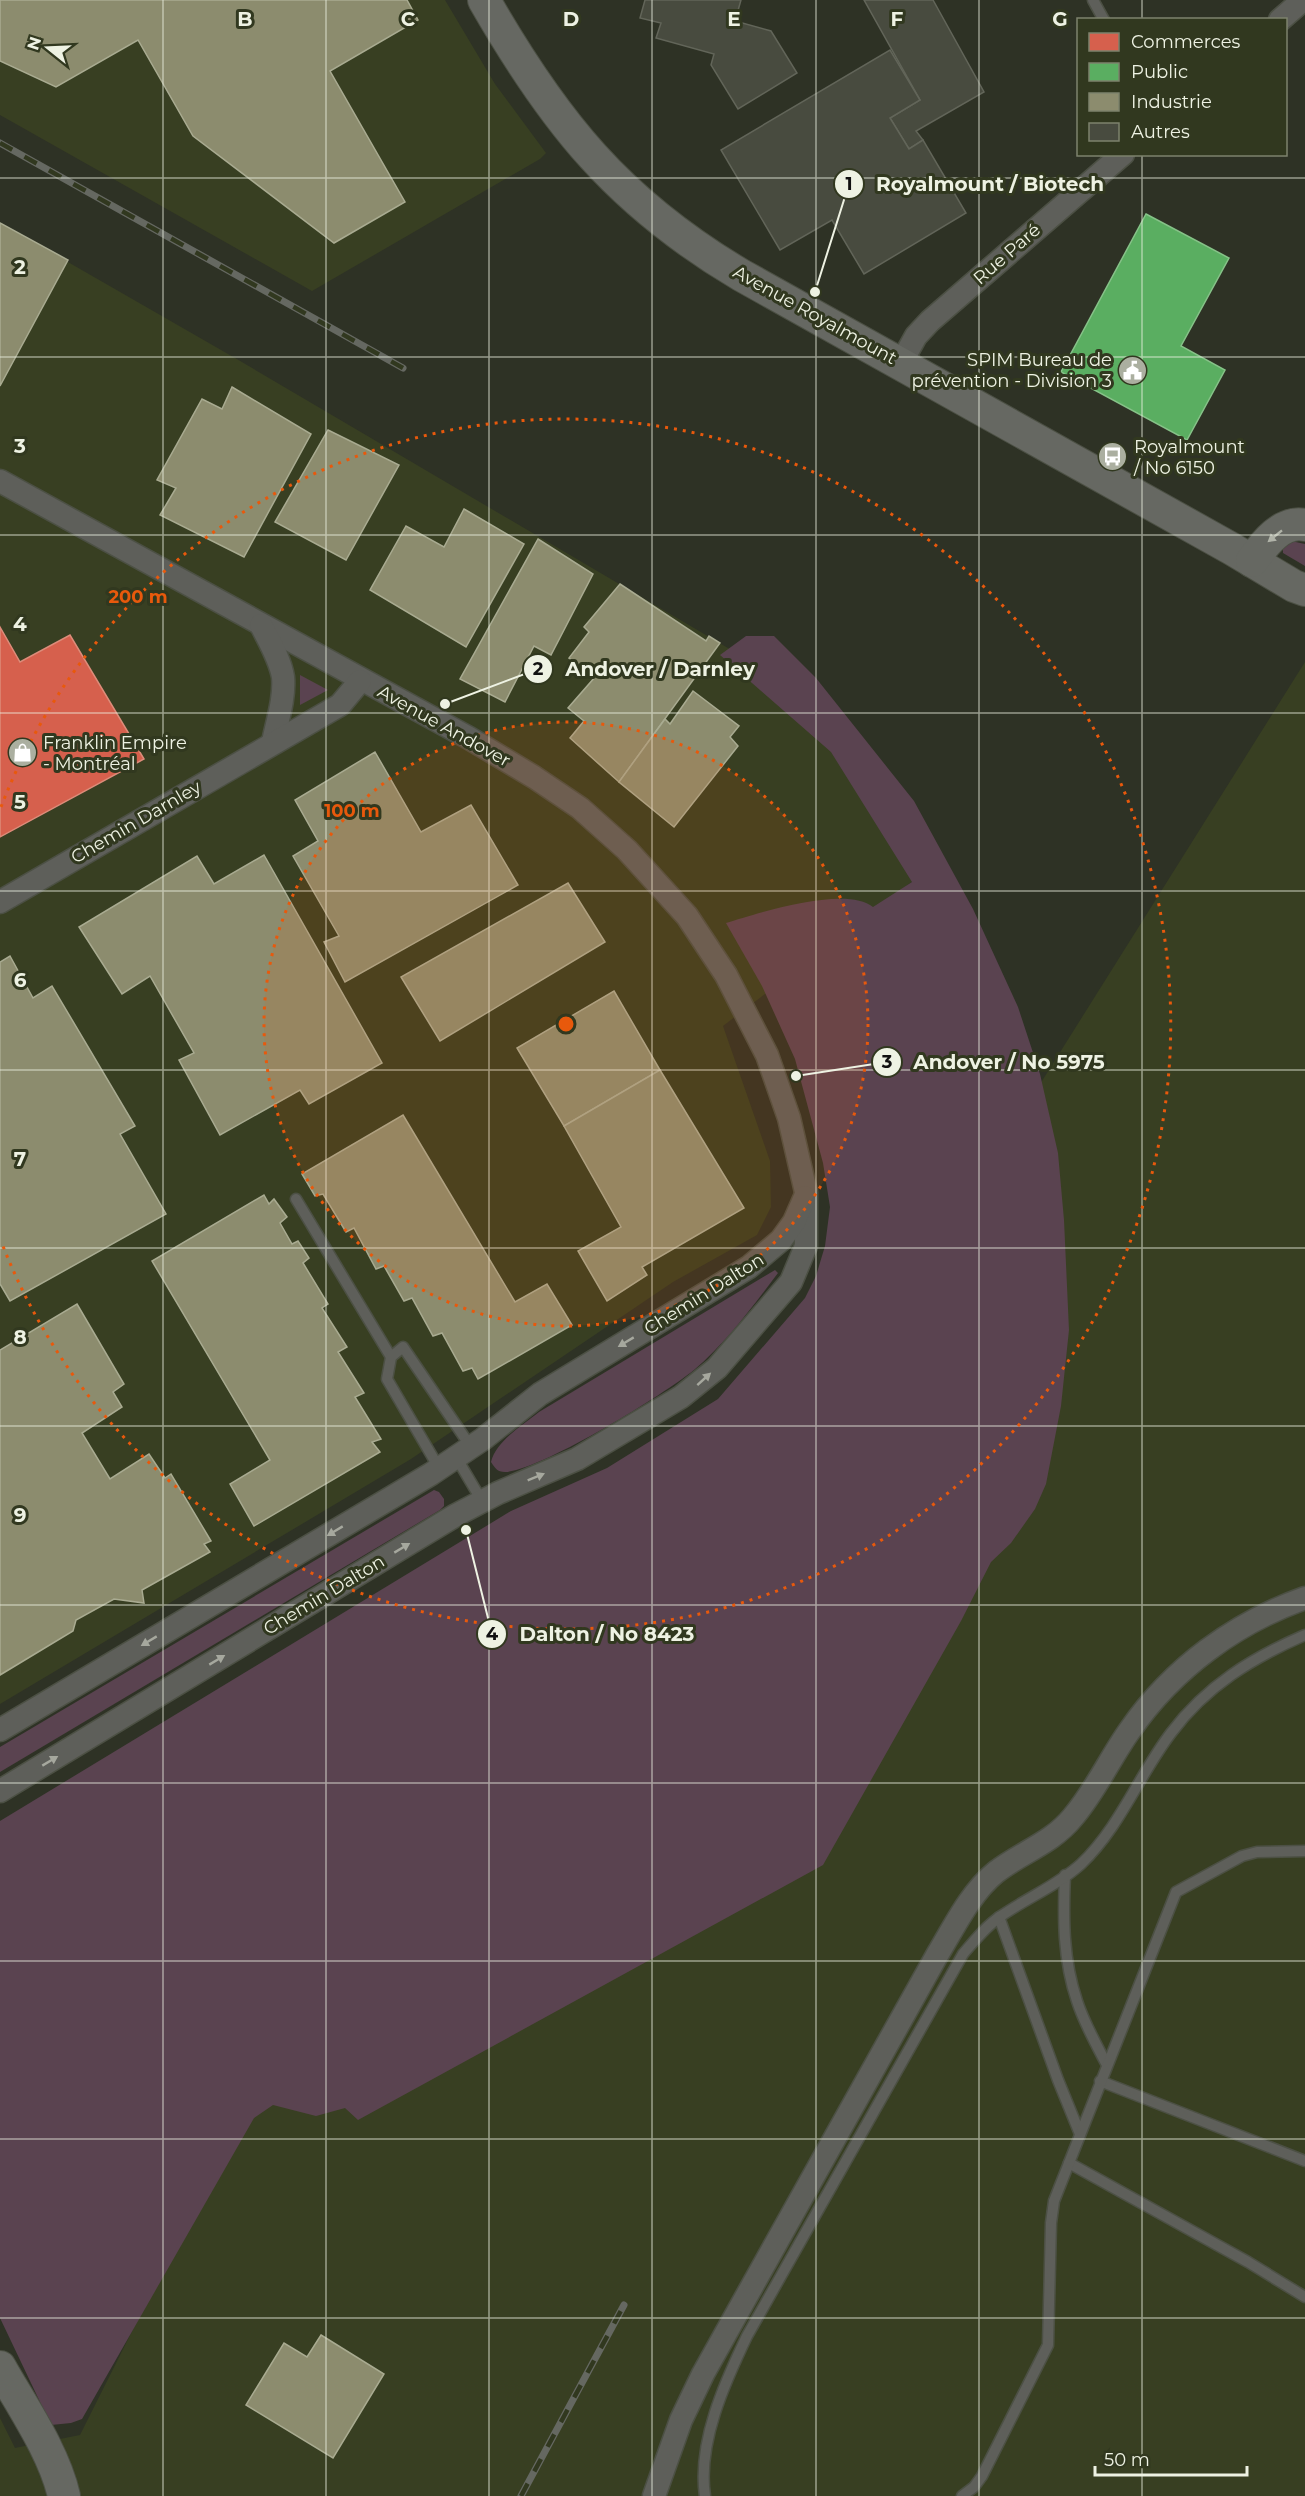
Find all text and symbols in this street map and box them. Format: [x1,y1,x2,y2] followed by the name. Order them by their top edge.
[237,7,253,31] text: B
[401,7,416,31] text: C
[563,7,579,31] text: D
[727,7,741,31] text: E
[891,7,904,31] text: F
[1052,7,1068,31] text: G
[18,18,78,78] north arrow
[1077,18,1287,156] legend
[1131,31,1241,53] text: Commerces
[23,34,45,53] text: N
[1131,61,1188,83] text: Public
[1131,91,1212,113] text: Industrie
[1131,121,1190,143] text: Autres
[834,165,1116,203] callout: Royalmount / Biotech
[876,172,1104,196] text: Royalmount / Biotech
[845,173,853,195] text: 1
[969,219,1045,289] street label: Rue Paré
[14,255,26,279] text: 2
[729,261,901,369] street label: Avenue Royalmount
[911,349,1112,392] place label: SPIM Bureau de prévention - Division 3
[1117,354,1149,386] public building icon: SPIM Bureau de prévention - Division 3
[13,434,26,458] text: 3
[1133,436,1245,479] place label: Royalmount / No 6150
[1097,441,1129,473] bus stop icon: Royalmount / No 6150
[1267,529,1282,541] one-way arrow
[108,586,168,608] text: 200 m
[13,612,27,636] text: 4
[523,650,767,688] callout: Andover / Darnley
[564,657,756,681] text: Andover / Darnley
[533,658,544,680] text: 2
[374,680,514,772] street label: Avenue Andover
[43,732,187,775] place label: Franklin Empire - Montréal
[6,737,38,769] shop icon: Franklin Empire - Montréal
[67,776,205,868] street label: Chemin Darnley
[14,790,26,814] text: 5
[324,800,380,822] text: 100 m
[14,968,27,992] text: 6
[556,1014,576,1034] centre of rings
[872,1043,1117,1081] callout: Andover / No 5975
[912,1050,1105,1074] text: Andover / No 5975
[881,1051,893,1073] text: 3
[14,1147,26,1171] text: 7
[640,1248,768,1340] street label: Chemin Dalton
[13,1325,27,1349] text: 8
[618,1337,634,1348] one-way arrow
[696,1373,711,1386] one-way arrow
[527,1472,545,1481] one-way arrow
[14,1503,26,1527] text: 9
[326,1526,343,1536] one-way arrow
[394,1543,410,1554] one-way arrow
[260,1550,388,1640] street label: Chemin Dalton
[477,1615,706,1653] callout: Dalton / No 8423
[520,1622,695,1646] text: Dalton / No 8423
[486,1623,499,1645] text: 4
[141,1636,157,1647] one-way arrow
[209,1654,225,1665] one-way arrow
[42,1755,58,1766] one-way arrow
[1095,2439,1246,2477] scale bar
[1104,2449,1150,2471] text: 50 m

